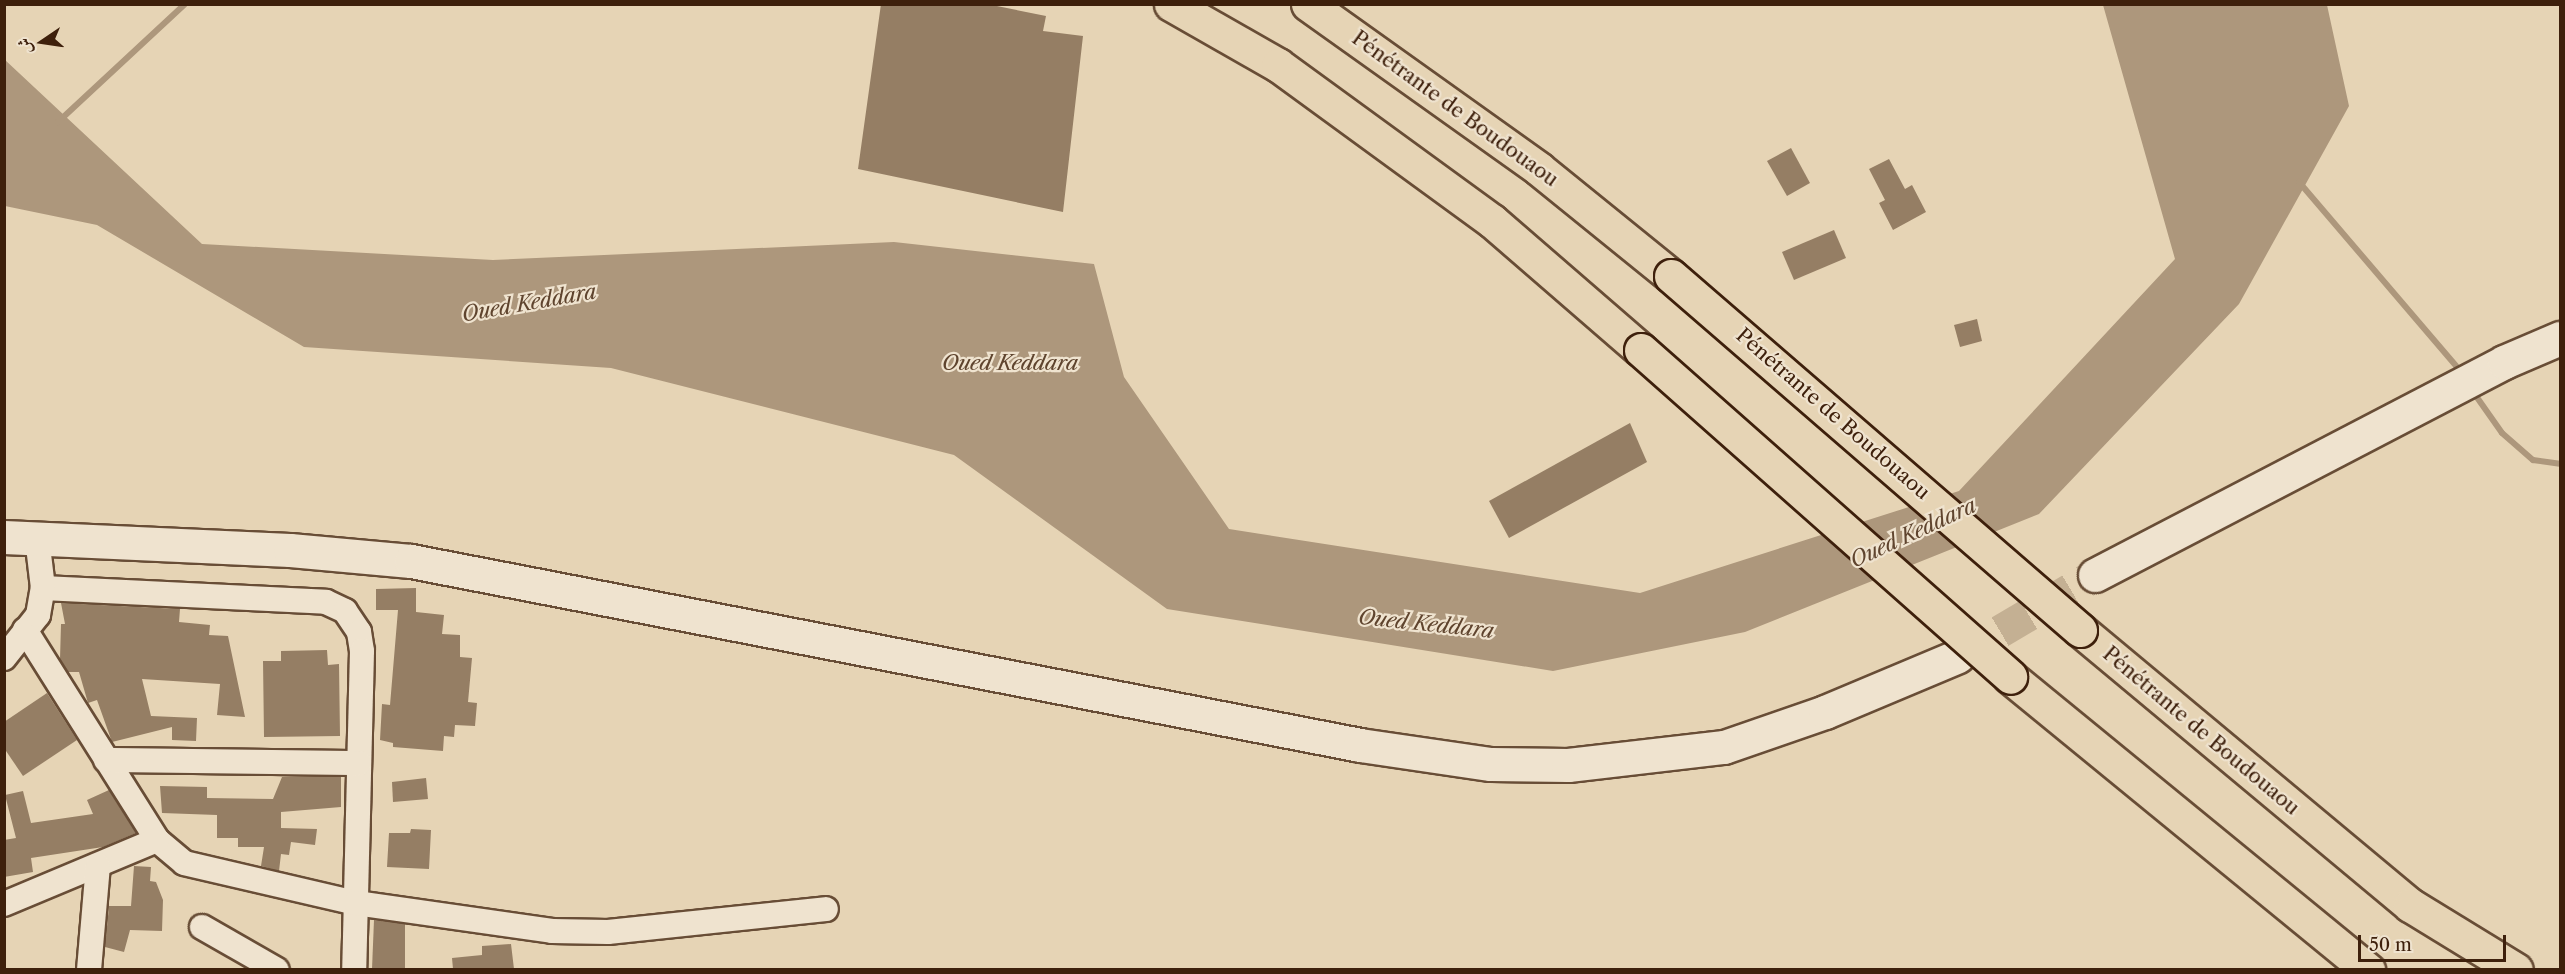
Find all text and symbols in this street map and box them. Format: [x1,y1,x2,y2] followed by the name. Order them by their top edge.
[12,12,72,72] north arrow
[1347,26,1563,192] street label: Pénétrante de Boudouaou
[13,36,36,56] text: ش
[460,279,598,327] water label: Oued Keddara
[1731,323,1935,505] street label: Pénétrante de Boudouaou
[942,350,1078,376] water label: Oued Keddara
[1846,493,1980,573] water label: Oued Keddara
[1357,604,1495,644] water label: Oued Keddara
[2098,642,2304,820] street label: Pénétrante de Boudouaou
[2361,923,2510,961] scale bar
[2369,934,2412,956] text: 50 m

